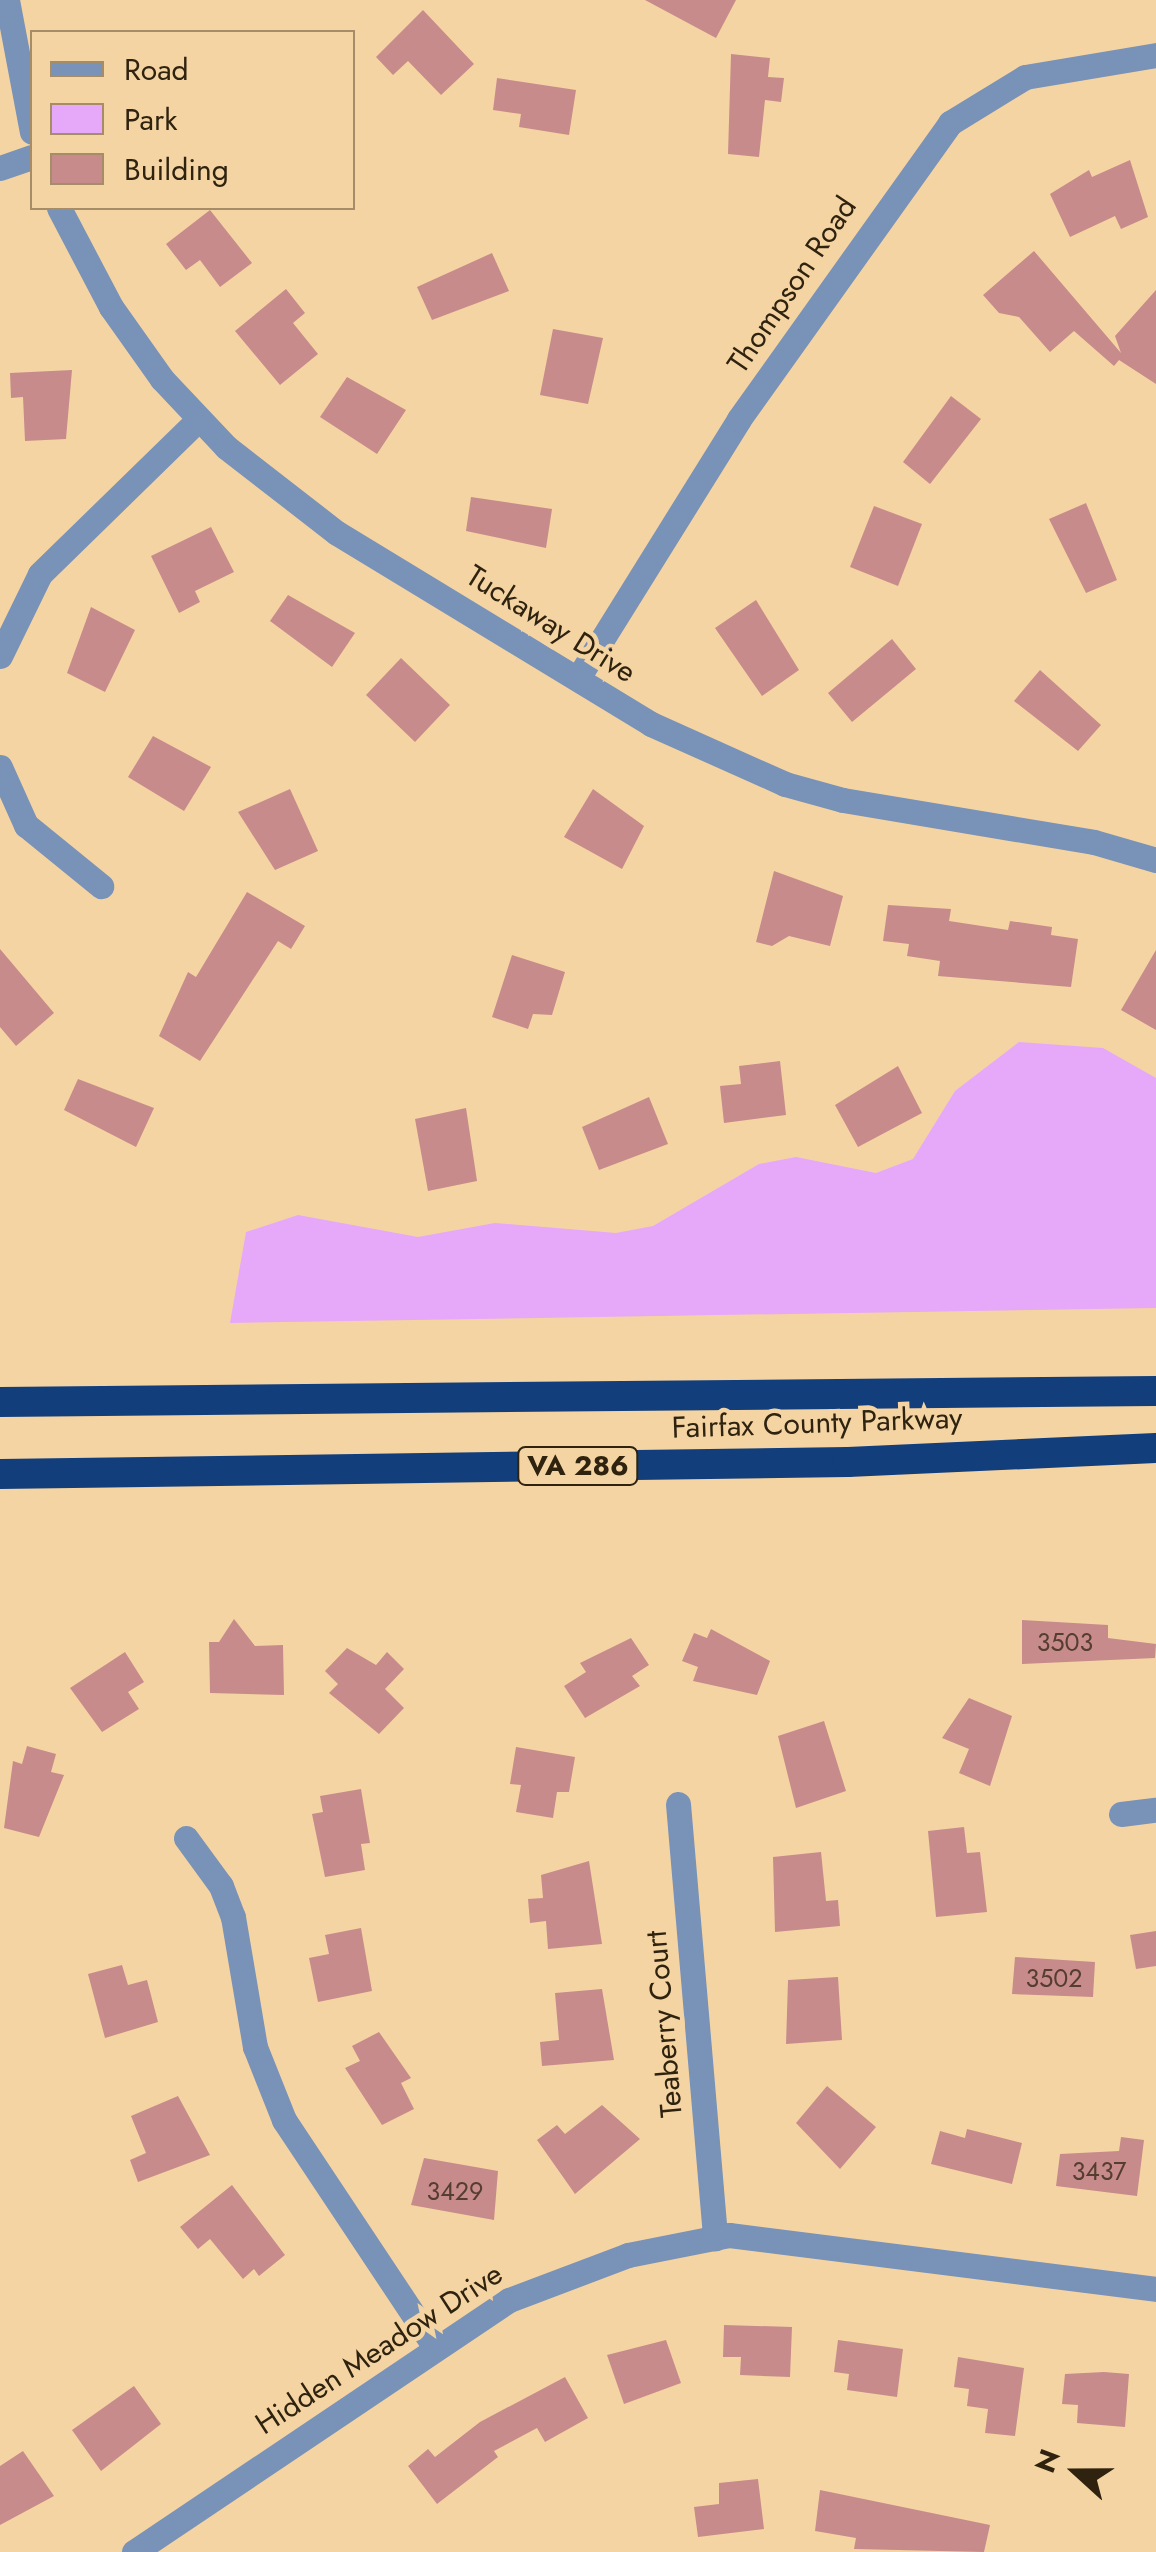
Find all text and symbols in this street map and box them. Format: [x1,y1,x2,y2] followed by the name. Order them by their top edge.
[30,30,355,210] legend
[124,48,189,91] text: Road
[124,98,177,141] text: Park
[124,148,229,191] text: Building
[720,190,864,380] street label: Thompson Road
[460,558,642,690] street label: Tuckaway Drive
[671,1400,963,1446] street label: Fairfax County Parkway
[516,1443,640,1489] road number: VA 286
[1037,1627,1093,1657] house number: 3503
[638,1929,690,2119] street label: Teaberry Court
[1026,1963,1082,1993] house number: 3502
[1072,2156,1126,2186] house number: 3437
[427,2176,483,2206] house number: 3429
[249,2256,509,2442] street label: Hidden Meadow Drive
[1026,2422,1126,2522] north arrow
[1024,2443,1071,2479] text: N

